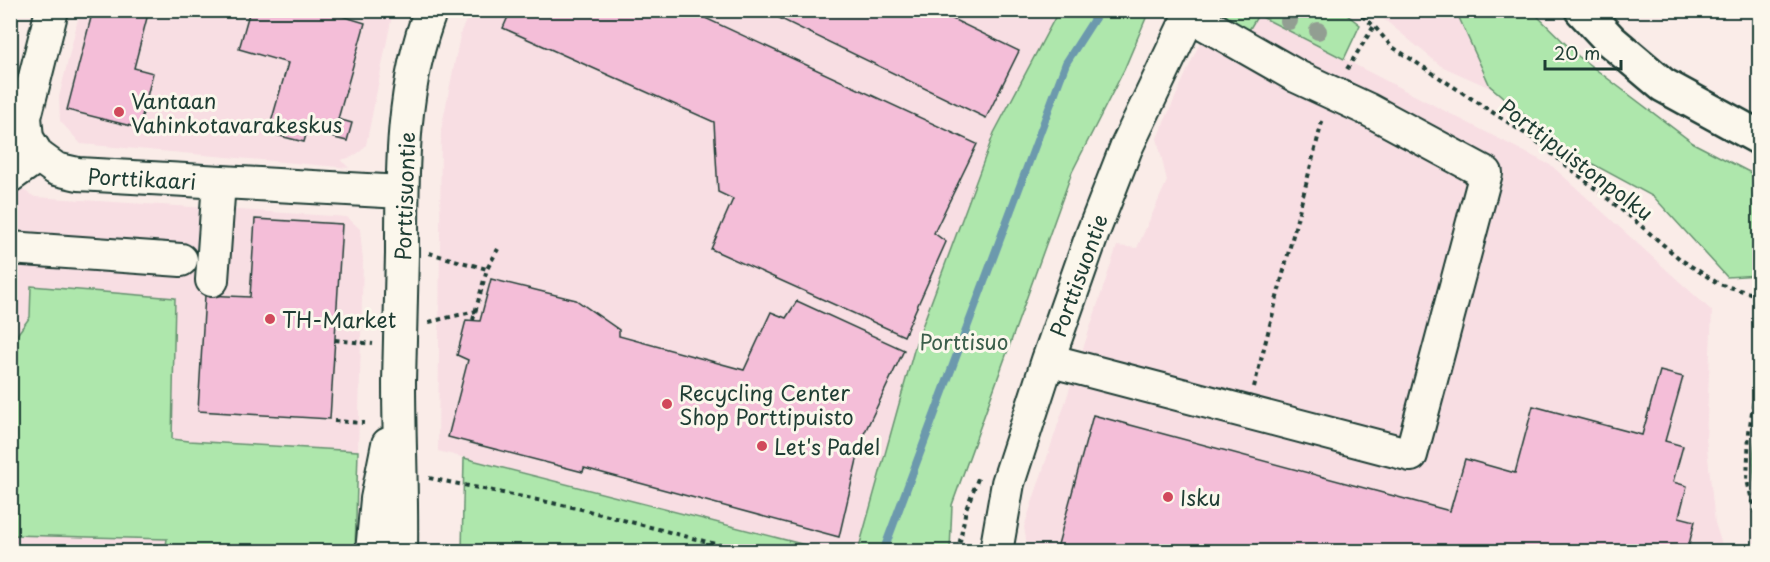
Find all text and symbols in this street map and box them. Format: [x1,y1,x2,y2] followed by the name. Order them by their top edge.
[1545,33,1622,71] scale bar
[1554,39,1600,66] text: 20 m
[131,84,342,140] place label: Vantaan Vahinkotavarakeskus
[1493,90,1661,228] street label: Porttipuistonpolku
[112,105,126,119] marker: Vantaan Vahinkotavarakeskus
[386,131,422,261] street label: Porttisuontie
[87,159,197,197] street label: Porttikaari
[1041,209,1115,341] street label: Porttisuontie
[282,303,396,335] place label: TH-Market
[263,312,277,326] marker: TH-Market
[920,325,1009,357] park label: Porttisuo
[679,376,854,432] place label: Recycling Center Shop Porttipuisto
[660,397,674,411] marker: Recycling Center Shop Porttipuisto
[774,430,880,462] place label: Let's Padel
[755,439,769,453] marker: Let's Padel
[1180,481,1221,513] place label: Isku
[1161,490,1175,504] marker: Isku

